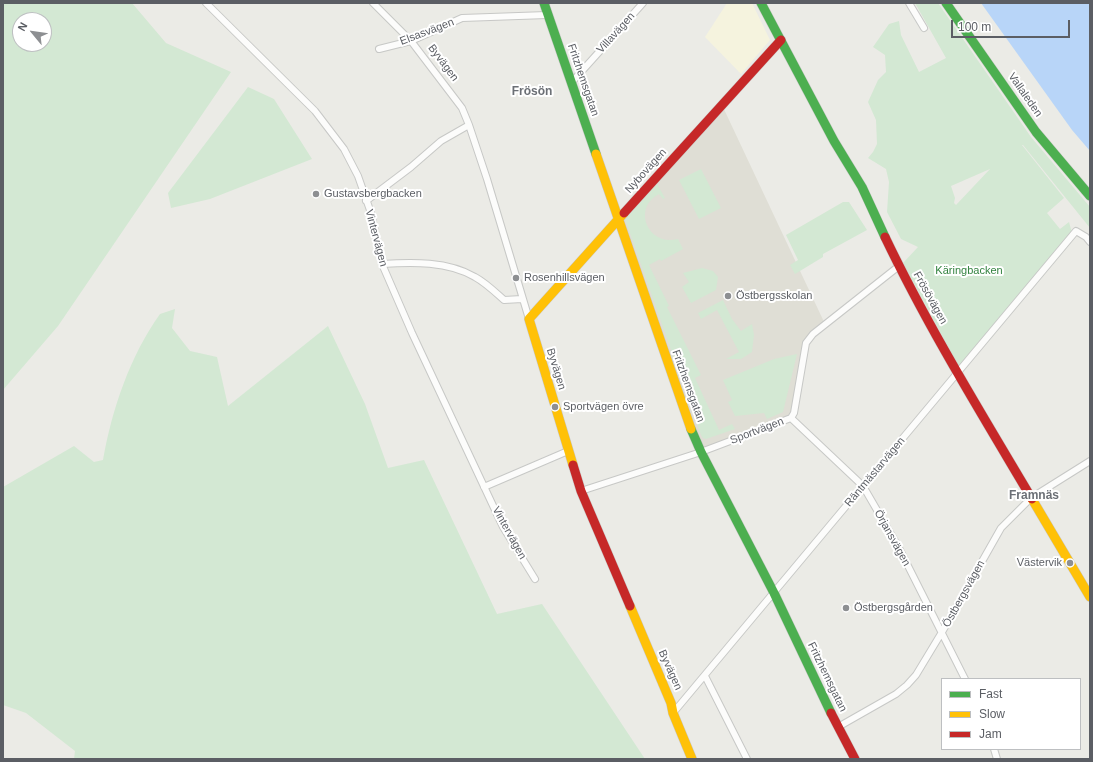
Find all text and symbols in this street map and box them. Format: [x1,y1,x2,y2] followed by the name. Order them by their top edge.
[594,10,638,56] street label: Villavägen
[12,12,52,52] north arrow
[953,12,1072,38] scale bar
[398,16,456,48] street label: Elsasvägen
[15,20,30,33] text: N
[958,20,991,34] text: 100 m
[425,42,461,84] street label: Byvägen
[564,42,602,118] street label: Fritzhemsgatan
[1005,71,1045,119] street label: Vallaleden
[512,85,552,99] district label: Frösön
[622,146,670,196] street label: Nybovägen
[324,187,422,201] place label: Gustavsbergbacken
[311,189,321,199] marker: Gustavsbergbacken
[362,208,390,268] street label: Vintervägen
[935,264,1003,278] park label: Käringbacken
[910,269,950,327] street label: Frösövägen
[524,271,605,285] place label: Rosenhillsvägen
[511,273,521,283] marker: Rosenhillsvägen
[736,289,812,303] place label: Östbergsskolan
[723,291,733,301] marker: Östbergsskolan
[543,347,569,391] street label: Byvägen
[669,348,707,424] street label: Fritzhemsgatan
[563,400,644,414] place label: Sportvägen övre
[550,402,560,412] marker: Sportvägen övre
[728,415,786,447] street label: Sportvägen
[842,435,908,509] street label: Räntmästarvägen
[1009,489,1059,503] district label: Framnäs
[489,504,529,562] street label: Vintervägen
[871,508,913,568] street label: Örjansvägen
[1017,556,1062,570] place label: Västervik
[940,558,988,630] street label: Östbergsvägen
[1065,558,1075,568] marker: Västervik
[854,601,933,615] place label: Östbergsgården
[841,603,851,613] marker: Östbergsgården
[804,640,850,714] street label: Fritzhemsgatan
[655,648,685,692] street label: Byvägen
[941,678,1081,750] legend
[979,687,1002,701] text: Fast
[979,707,1005,721] text: Slow
[979,727,1002,741] text: Jam

